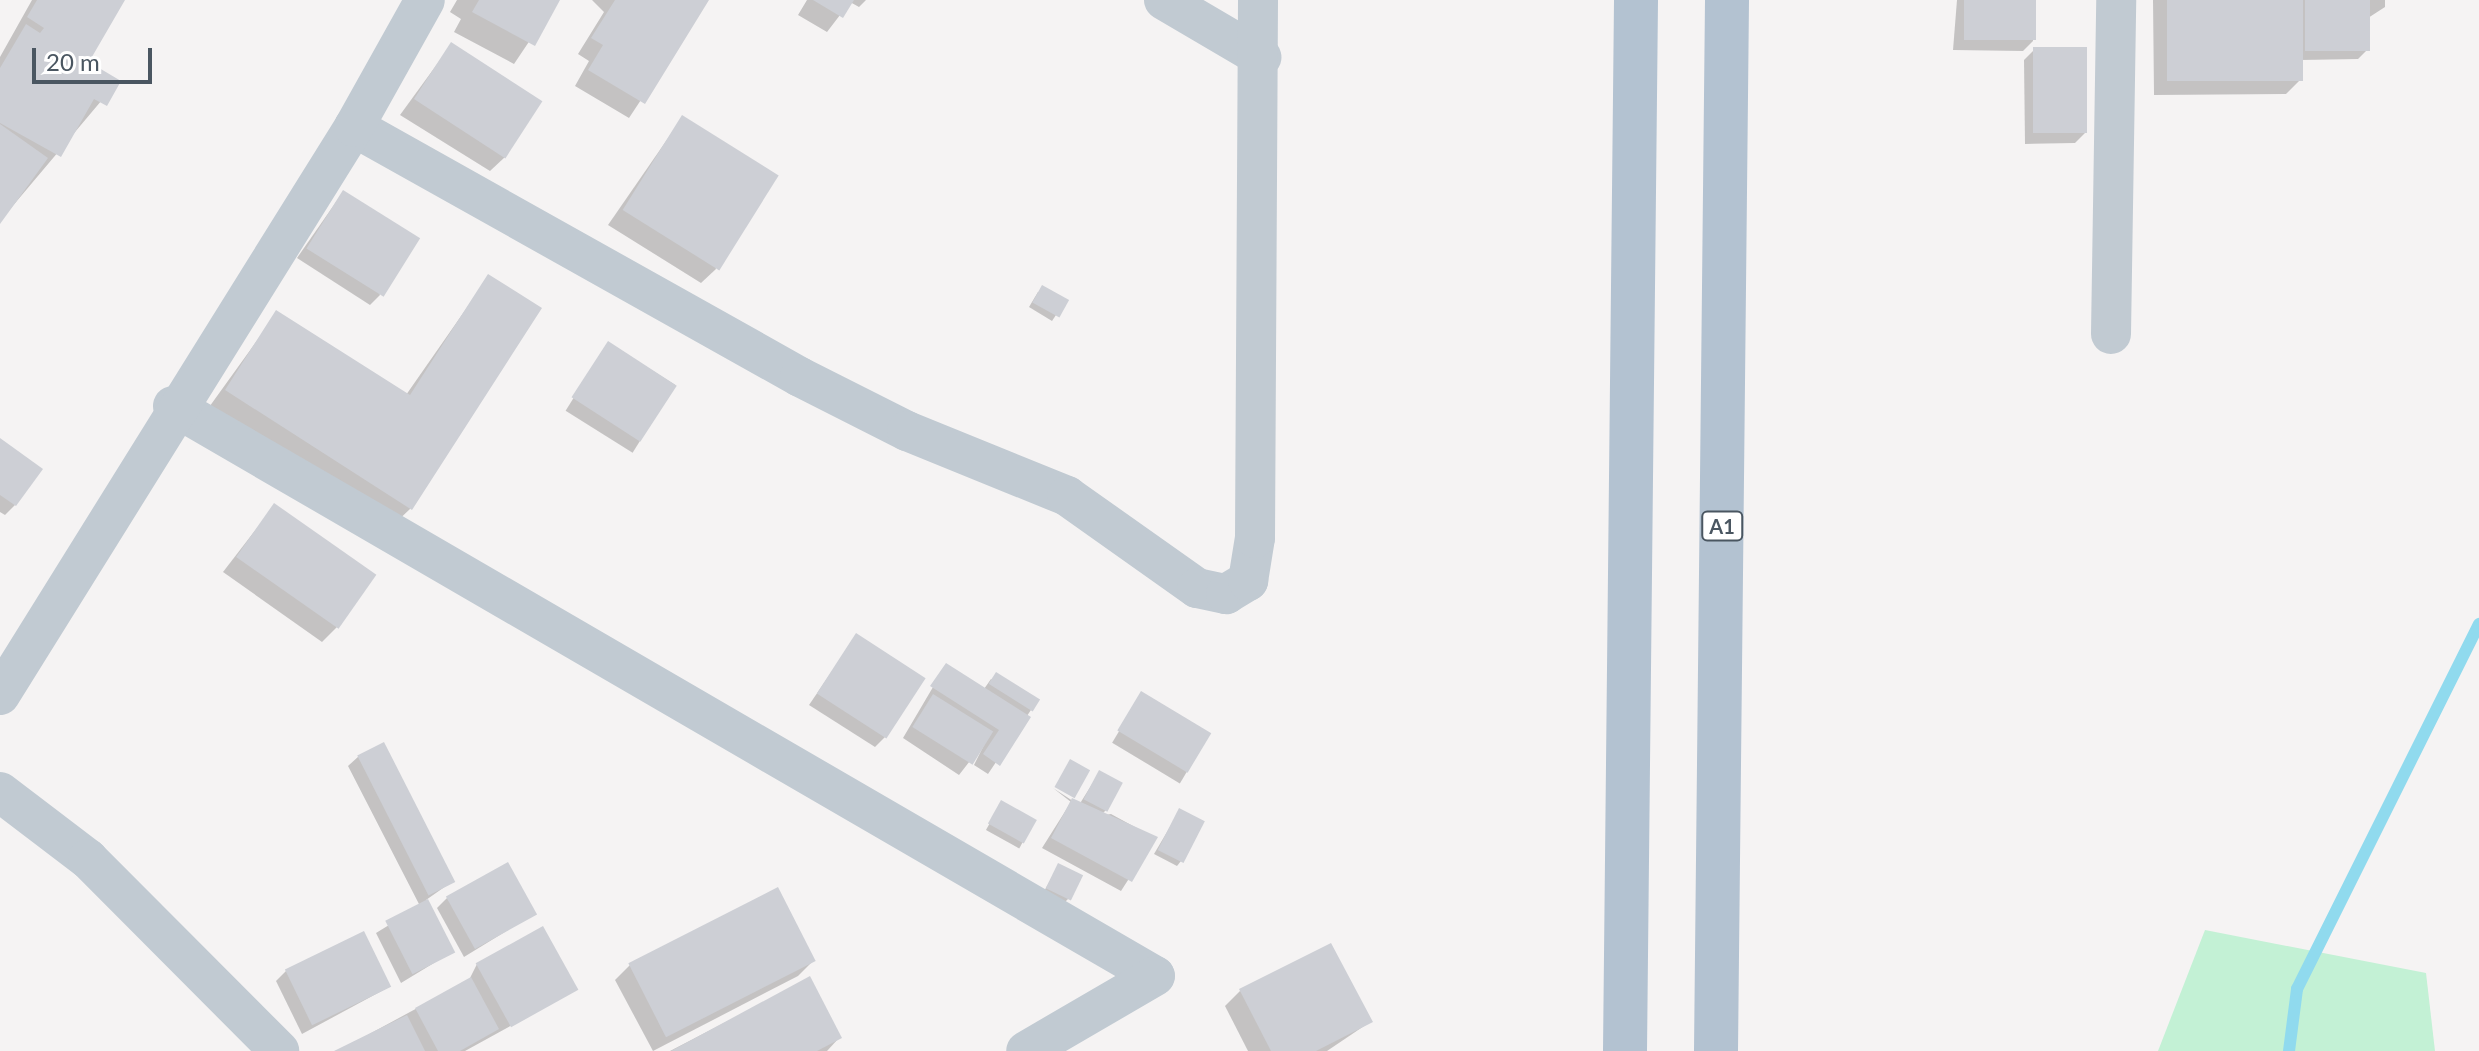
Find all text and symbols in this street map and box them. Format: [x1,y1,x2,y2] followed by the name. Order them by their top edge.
[36,32,156,82] scale bar
[46,47,100,76] text: 20 m
[1700,510,1744,542] road number: A1

